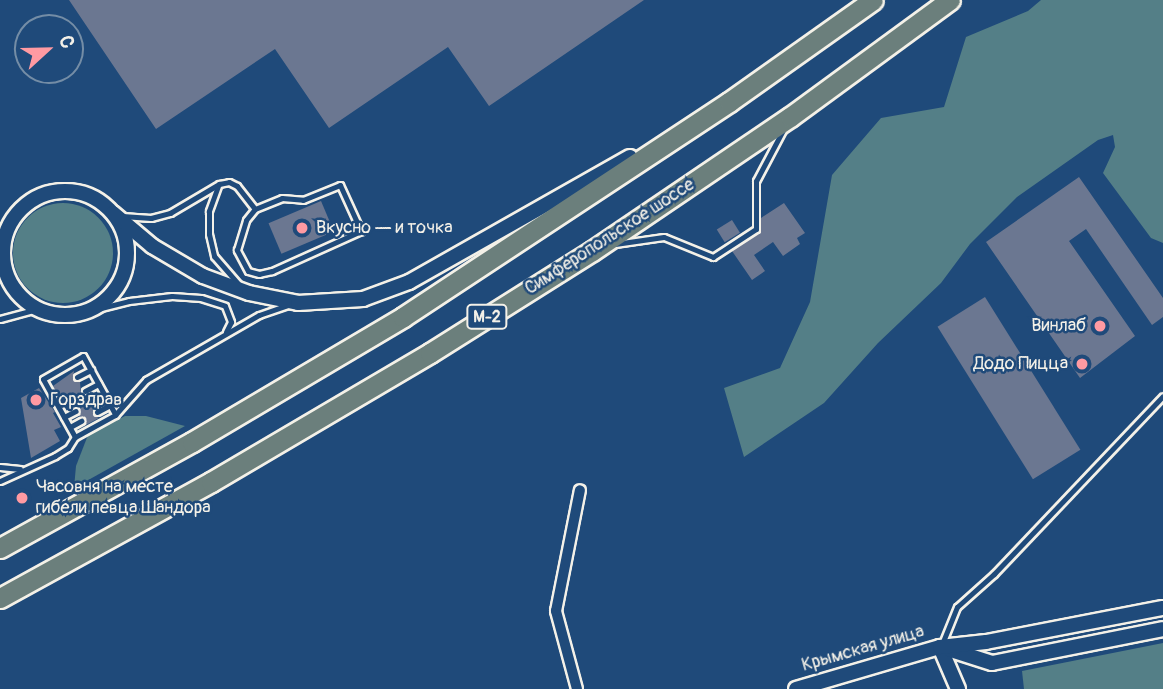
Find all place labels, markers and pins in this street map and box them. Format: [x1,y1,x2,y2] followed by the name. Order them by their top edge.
[316,217,453,239] place label: Вкусно — и точка
[294,220,310,236] marker: Вкусно — и точка
[1031,315,1086,337] place label: Винлаб
[1092,318,1108,334] marker: Винлаб
[973,353,1068,375] place label: Додо Пицца
[1074,356,1090,372] marker: Додо Пицца
[50,389,122,411] place label: Горздрав
[28,392,44,408] marker: Горздрав
[36,477,211,520] place label: Часовня на месте гибели певца Шандора
[14,490,30,506] marker: Часовня на месте гибели певца Шандора

